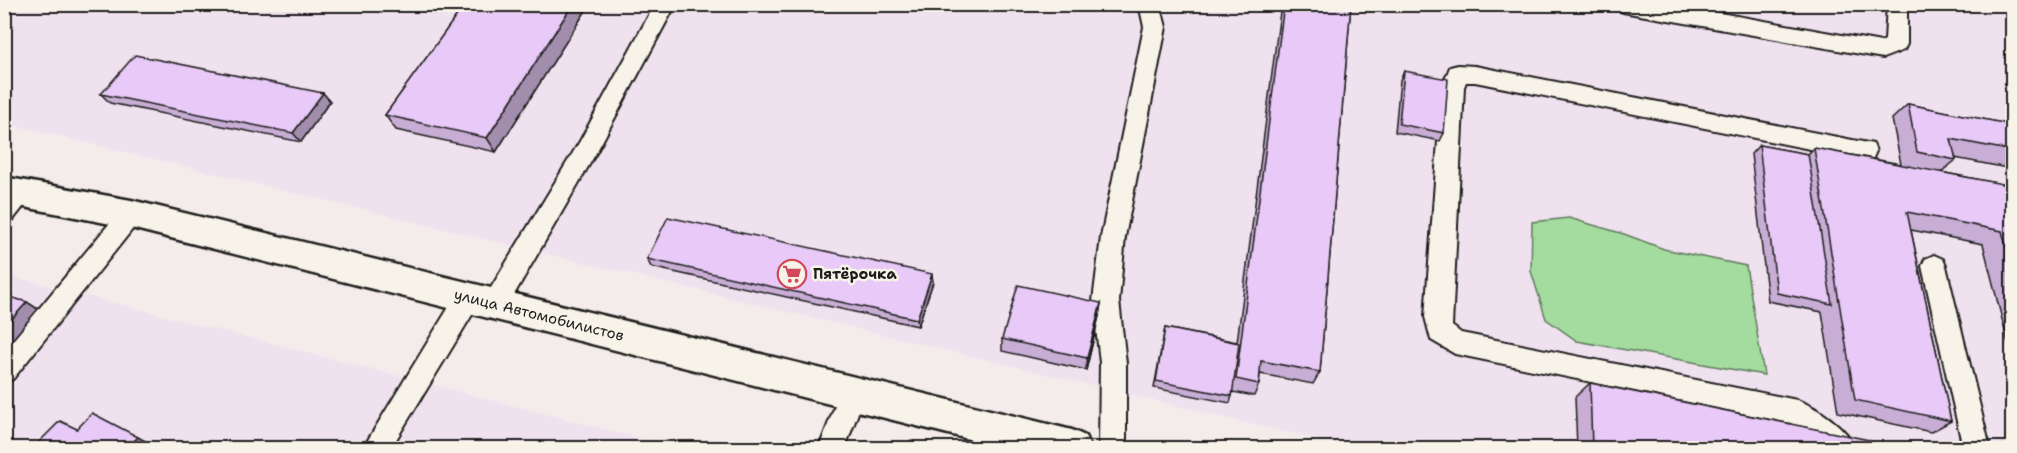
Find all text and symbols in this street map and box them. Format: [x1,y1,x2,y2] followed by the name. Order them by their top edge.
[776,258,808,290] supermarket icon: Пятёрочка
[813,264,897,284] place label: Пятёрочка
[452,284,626,346] street label: улица Автомобилистов

